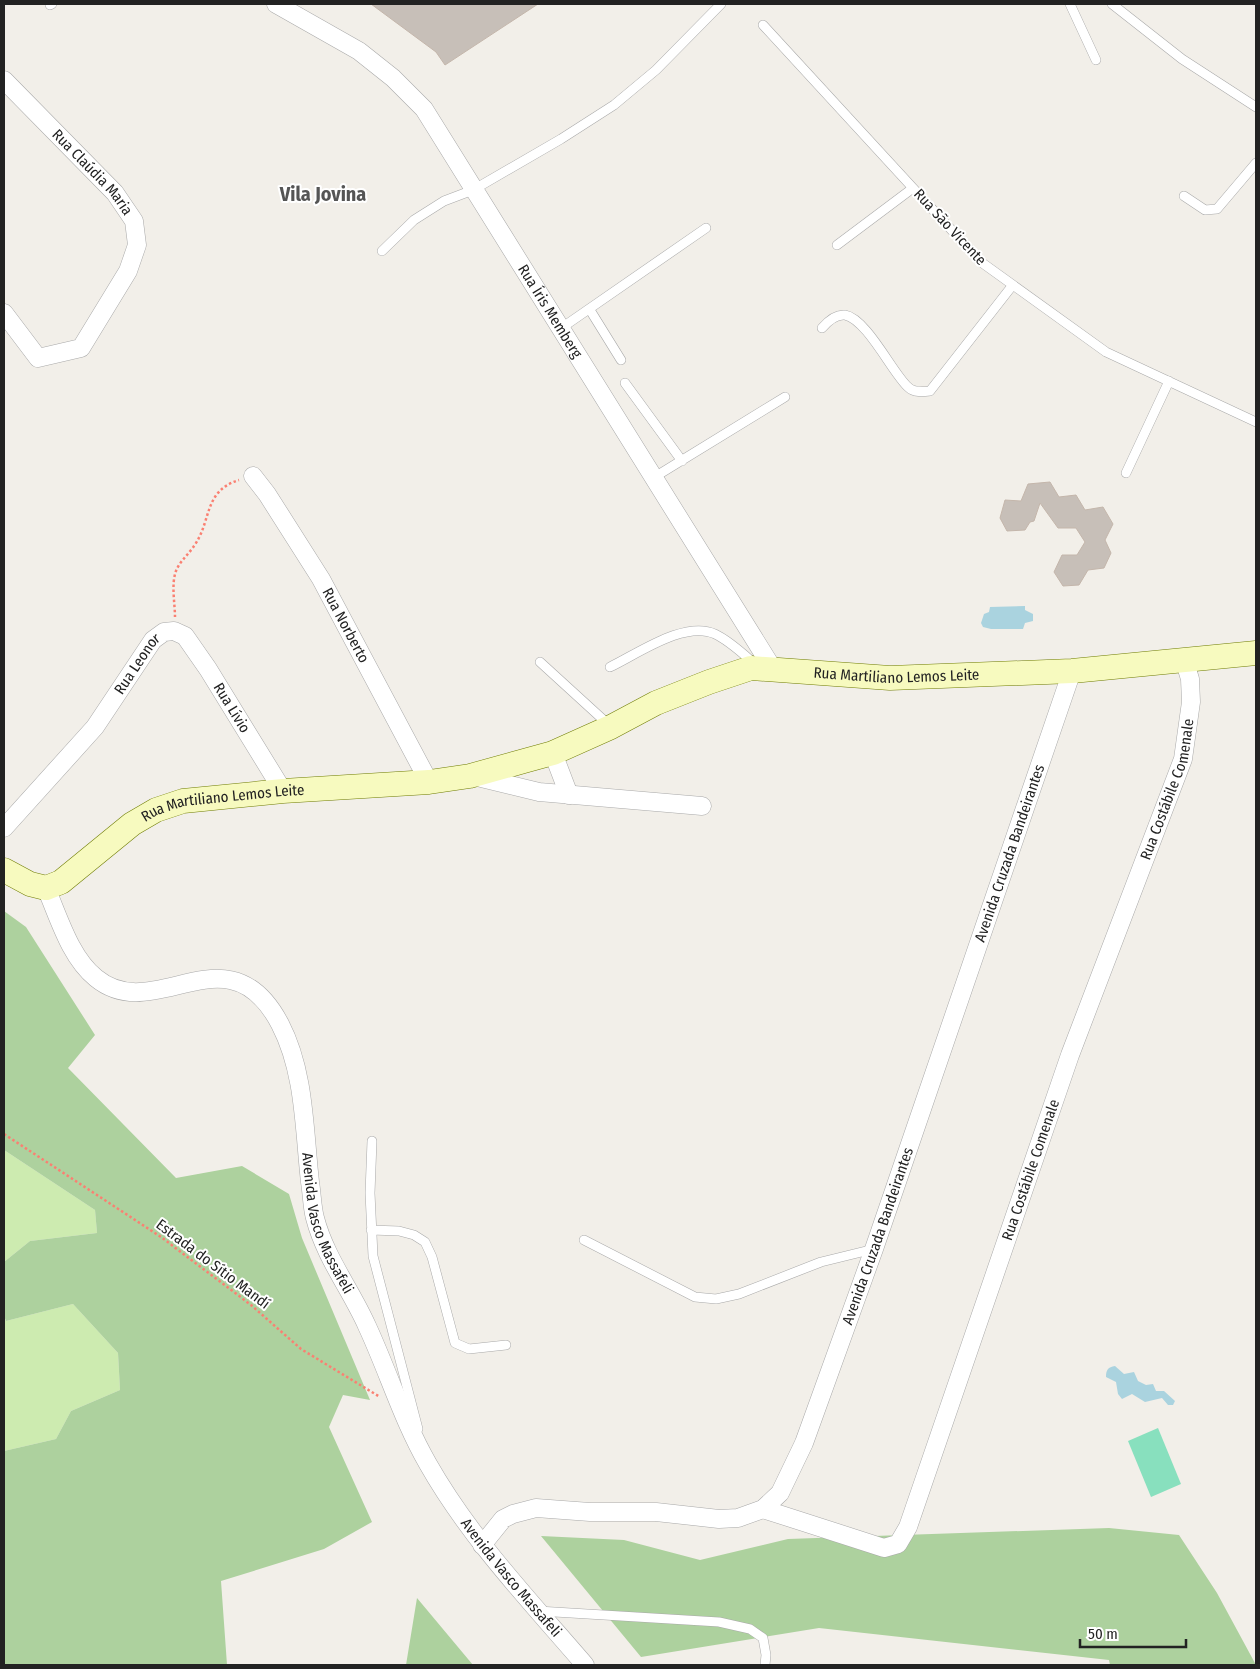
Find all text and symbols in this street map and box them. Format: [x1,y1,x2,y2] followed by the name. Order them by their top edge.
[48,126,136,219] street label: Rua Claúdia Maria
[279,182,366,206] district label: Vila Jovina
[910,185,990,269] street label: Rua São Vicente
[514,261,586,361] street label: Rua Íris Memberg
[318,585,373,666] street label: Rua Norberto
[110,629,164,698] street label: Rua Leonor
[813,664,980,687] street label: Rua Martiliano Lemos Leite
[210,679,254,736] street label: Rua Lívio
[1136,717,1198,862] street label: Rua Costábile Comenale
[971,762,1048,944] street label: Avenida Cruzada Bandeirantes
[138,781,305,826] street label: Rua Martiliano Lemos Leite
[998,1097,1063,1243] street label: Rua Costábile Comenale
[838,1145,917,1327] street label: Avenida Cruzada Bandeirantes
[298,1152,357,1297] street label: Avenida Vasco Massafeli
[152,1215,274,1313] street label: Estrada do Sítio Mandí
[457,1515,565,1640] street label: Avenida Vasco Massafeli
[1080,1616,1186,1648] scale bar
[1088,1625,1118,1643] text: 50 m

